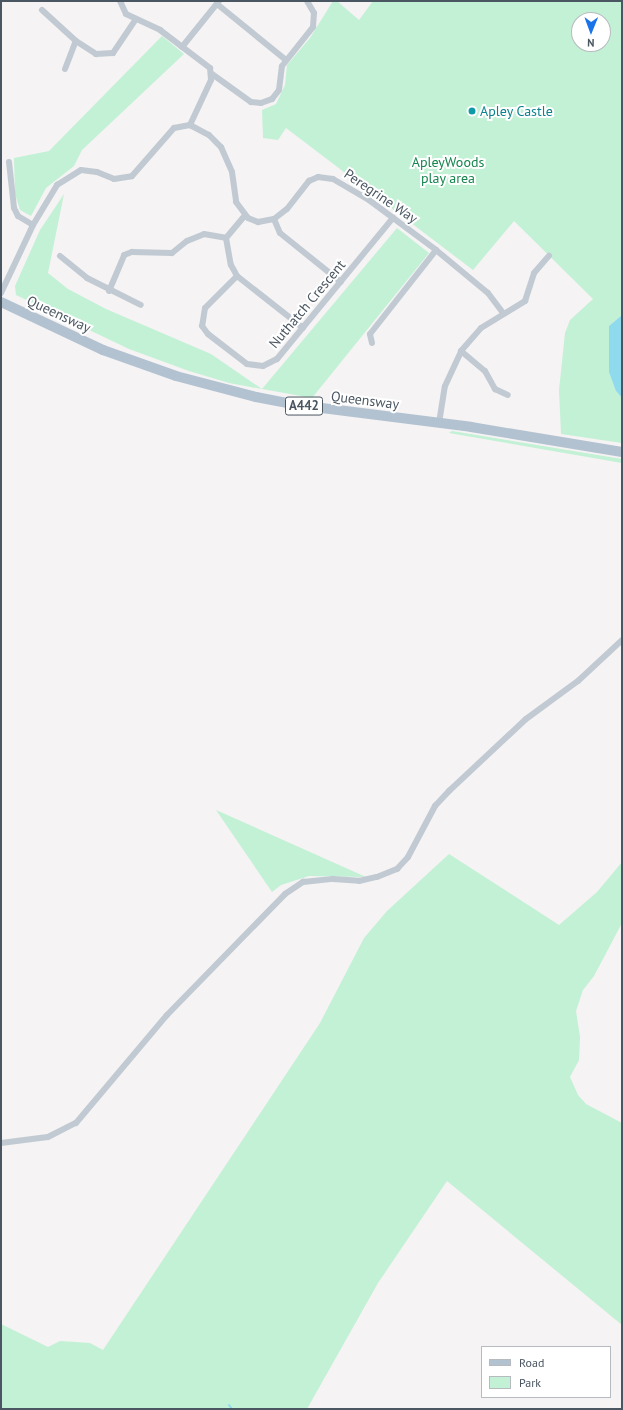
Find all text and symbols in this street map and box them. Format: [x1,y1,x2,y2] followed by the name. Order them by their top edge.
[571,12,611,52] north arrow
[587,36,595,50] text: N
[480,103,553,119] place label: Apley Castle
[467,106,477,116] marker: Apley Castle
[412,154,484,186] park label: ApleyWoods play area
[341,165,421,227] street label: Peregrine Way
[265,257,349,351] street label: Nuthatch Crescent
[24,292,94,336] street label: Queensway
[330,387,400,413] street label: Queensway
[285,395,323,417] road number: A442
[481,1346,611,1398] legend
[519,1355,544,1370] text: Road
[519,1375,541,1390] text: Park

